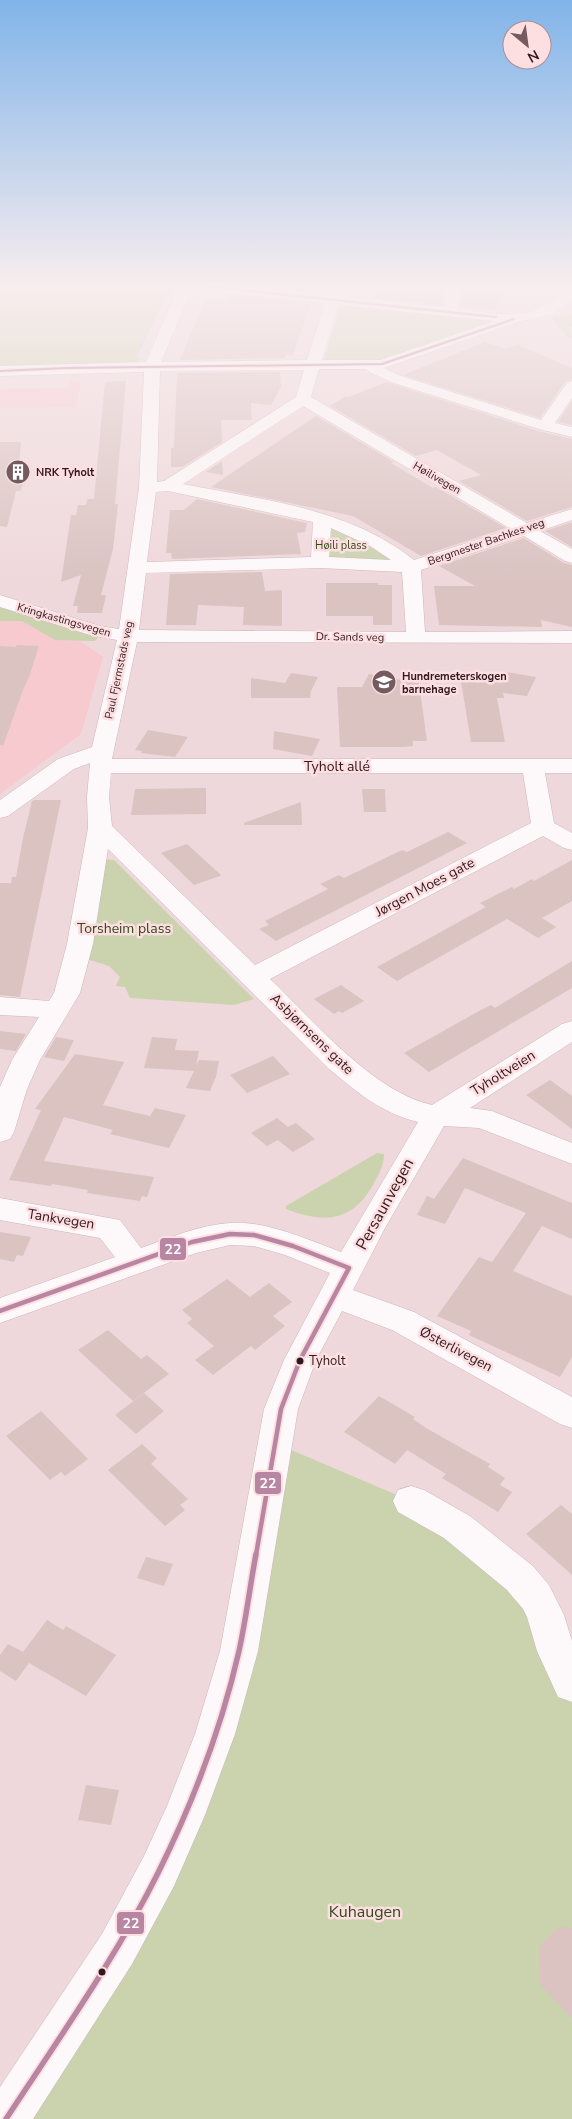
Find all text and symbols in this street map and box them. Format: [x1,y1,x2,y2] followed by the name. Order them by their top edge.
[502,20,552,70] north arrow
[524,45,542,67] text: N
[410,458,464,498] street label: Høilivegen
[5,459,31,485] building icon: NRK Tyholt
[36,465,95,480] place label: NRK Tyholt
[426,515,546,569] street label: Bergmester Bachkes veg
[315,538,367,553] park label: Høili plass
[15,599,113,641] street label: Kringkastingsvegen
[101,620,137,720] street label: Paul Fjermstads veg
[316,629,384,645] street label: Dr. Sands veg
[371,669,397,695] school or university icon: Hundremeterskogen barnehage
[402,669,507,697] place label: Hundremeterskogen barnehage
[304,757,370,776] street label: Tyholt allé
[371,853,478,922] street label: Jørgen Moes gate
[77,919,171,938] park label: Torsheim plass
[266,989,358,1079] street label: Asbjørnsens gate
[467,1046,539,1100] street label: Tyholtveien
[351,1154,419,1254] street label: Persaunvegen
[26,1204,96,1234] street label: Tankvegen
[159,1237,187,1261] line badge: 22
[165,1240,181,1259] text: 22
[416,1322,496,1376] street label: Østerlivegen
[309,1352,346,1370] place label: Tyholt
[295,1356,305,1366] marker: Tyholt
[254,1471,282,1495] line badge: 22
[260,1474,276,1493] text: 22
[329,1901,401,1923] park label: Kuhaugen
[116,1911,145,1935] line badge: 22
[123,1914,139,1933] text: 22
[97,1967,107,1977] unlabelled marker

